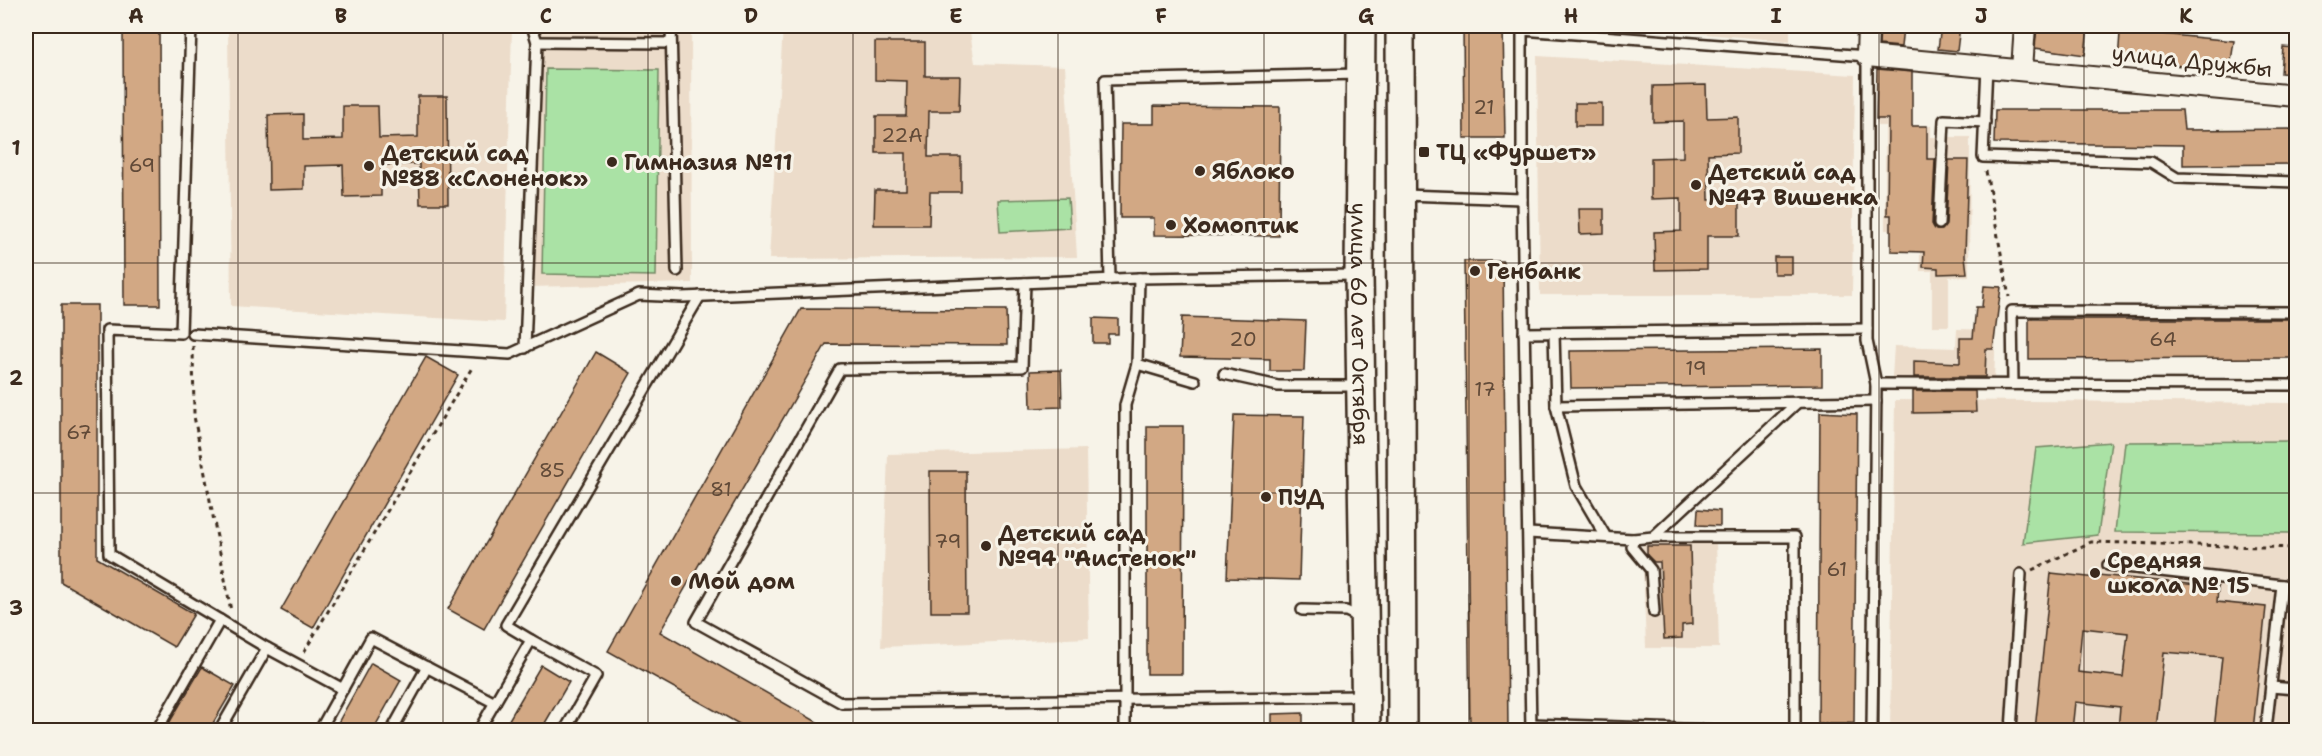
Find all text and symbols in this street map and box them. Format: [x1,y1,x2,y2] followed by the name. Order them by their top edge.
[128,3,144,29] text: A
[335,3,347,29] text: B
[540,3,552,29] text: C
[744,3,758,29] text: D
[949,3,963,29] text: E
[1155,3,1167,29] text: F
[1358,3,1374,29] text: G
[1564,3,1578,29] text: H
[1770,3,1782,29] text: I
[1975,3,1988,29] text: J
[2179,3,2193,29] text: K
[2110,38,2274,84] street label: улица Дружбы
[1473,94,1495,120] house number: 21
[881,122,923,148] house number: 22А
[11,135,21,161] text: 1
[1436,138,1596,167] place label: ТЦ «Фуршет»
[381,139,588,193] place label: Детский сад №88 «Слоненок»
[1417,145,1431,159] marker: ТЦ «Фуршет»
[624,148,792,177] place label: Гимназия №11
[129,152,155,178] house number: 69
[605,155,619,169] marker: Гимназия №11
[1212,157,1295,186] place label: Яблоко
[1708,158,1878,212] place label: Детский сад №47 Вишенка
[362,159,376,173] marker: Детский сад №88 «Слоненок»
[1193,164,1207,178] marker: Яблоко
[1689,178,1703,192] marker: Детский сад №47 Вишенка
[1344,202,1376,446] street label: улица 60 лет Октября
[1183,211,1299,240] place label: Хомоптик
[1164,218,1178,232] marker: Хомоптик
[1487,257,1581,286] place label: Генбанк
[1468,264,1482,278] marker: Генбанк
[1229,326,1257,352] house number: 20
[2149,326,2177,352] house number: 64
[1685,355,1707,381] house number: 19
[9,365,23,391] text: 2
[1474,376,1496,402] house number: 17
[66,419,92,445] house number: 67
[539,457,565,483] house number: 85
[710,476,732,502] house number: 81
[1278,483,1324,512] place label: ПУД
[1259,490,1273,504] marker: ПУД
[998,519,1197,573] place label: Детский сад №94 "Аистенок"
[934,528,962,554] house number: 79
[979,539,993,553] marker: Детский сад №94 "Аистенок"
[2107,546,2250,600] place label: Средняя школа № 15
[1827,556,1847,582] house number: 61
[2088,566,2102,580] marker: Средняя школа № 15
[688,567,795,596] place label: Мой дом
[669,574,683,588] marker: Мой дом
[9,595,23,621] text: 3

